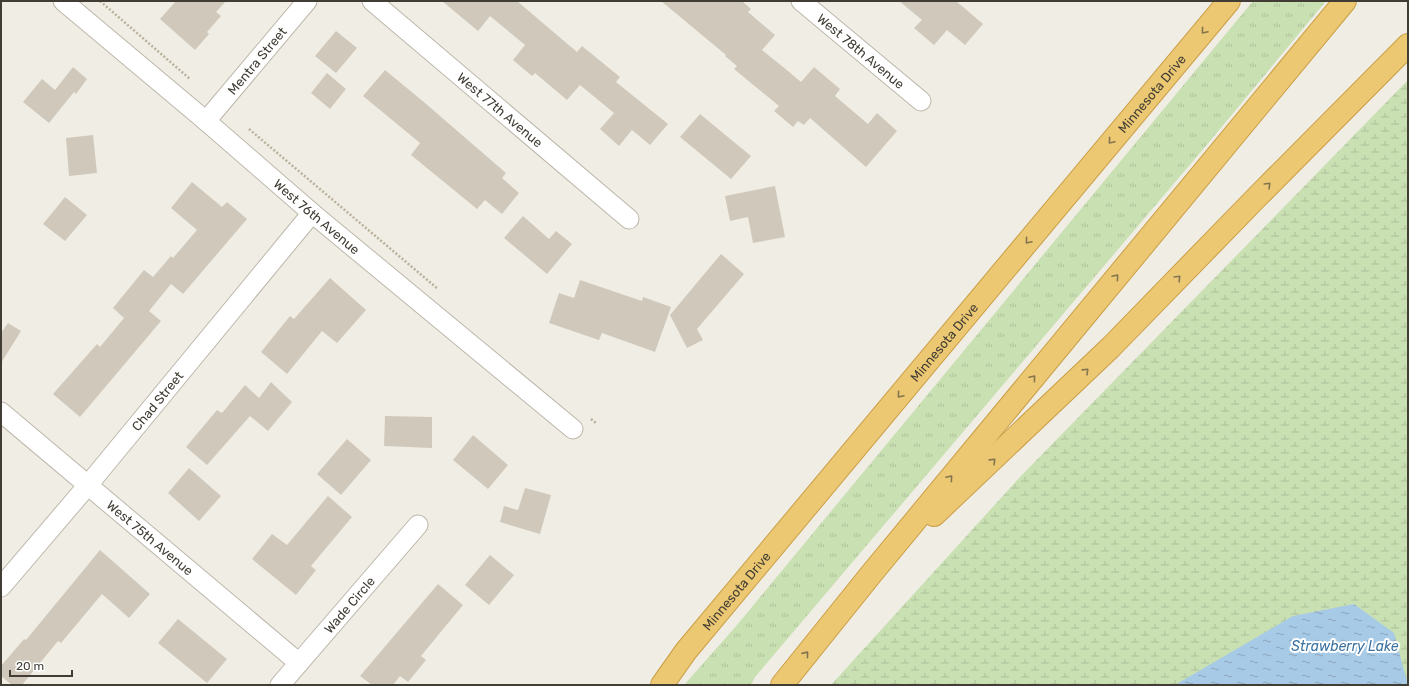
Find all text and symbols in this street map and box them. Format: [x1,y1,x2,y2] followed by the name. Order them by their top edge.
[814,10,907,91] street label: West 78th Avenue
[224,24,289,97] street label: Mentra Street
[1201,26,1208,34] one-way arrow
[1115,51,1189,136] street label: Minnesota Drive
[454,69,546,150] street label: West 77th Avenue
[1109,137,1116,144] one-way arrow
[271,176,363,257] street label: West 76th Avenue
[1264,182,1271,190] one-way arrow
[1025,237,1032,244] one-way arrow
[1112,275,1119,282] one-way arrow
[1173,275,1181,283] one-way arrow
[907,300,981,384] street label: Minnesota Drive
[128,368,186,434] street label: Chad Street
[1081,368,1089,375] one-way arrow
[1029,375,1036,382] one-way arrow
[897,390,904,397] one-way arrow
[988,458,996,466] one-way arrow
[946,475,953,482] one-way arrow
[104,497,196,578] street label: West 75th Avenue
[699,549,773,633] street label: Minnesota Drive
[321,573,378,636] street label: Wade Circle
[1291,638,1399,655] water label: Strawberry Lake
[10,652,72,678] scale bar
[802,652,809,659] one-way arrow
[16,659,44,673] text: 20 m

